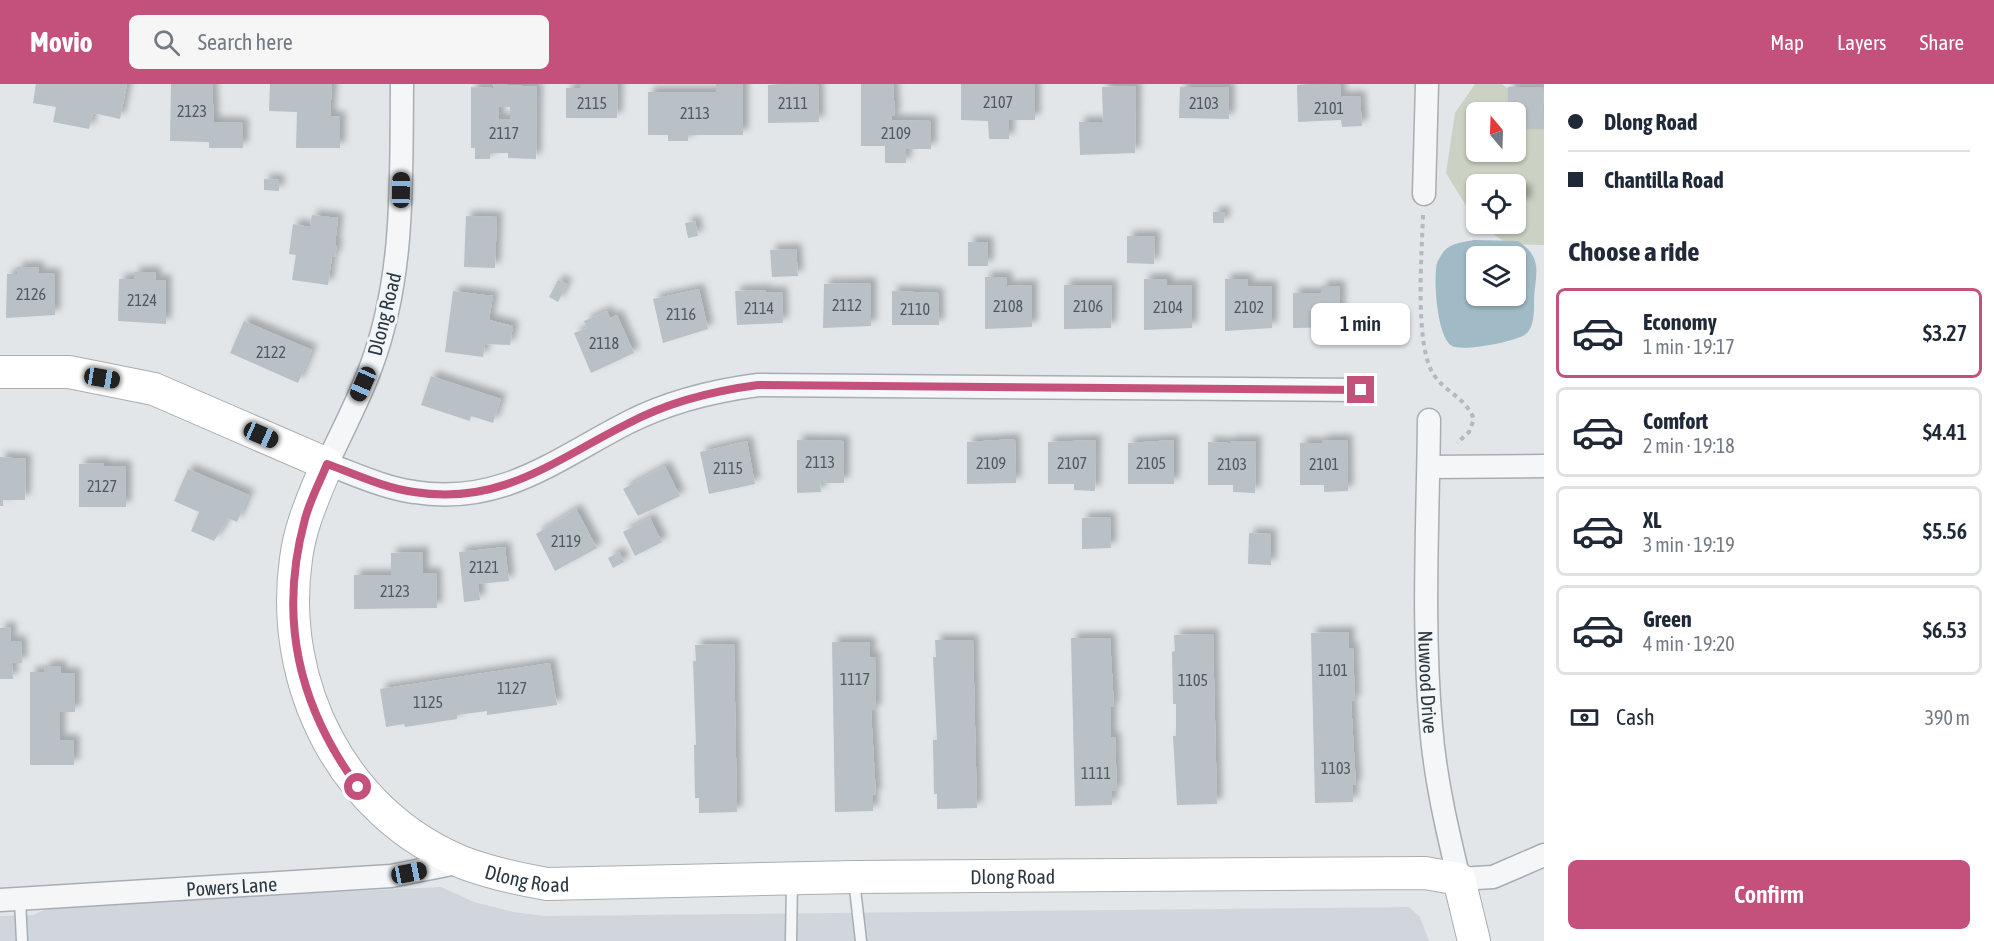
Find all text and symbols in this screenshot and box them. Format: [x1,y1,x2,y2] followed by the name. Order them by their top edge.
[129,15,549,69] search box
[30,26,93,58] text: Movio
[150,26,183,59] icon: search
[198,29,293,55] text: Search here
[1770,30,1804,54] text: Map
[1837,30,1887,54] text: Layers
[1920,30,1964,54] text: Share
[983,93,1013,111] house number: 2107
[577,94,607,112] house number: 2115
[778,94,808,112] house number: 2111
[1189,94,1219,112] house number: 2103
[1314,99,1344,117] house number: 2101
[177,102,207,120] house number: 2123
[1466,102,1526,162] north arrow
[1466,102,1526,306] map controls
[680,104,710,122] house number: 2113
[1604,109,1697,135] text: Dlong Road
[489,124,519,142] house number: 2117
[881,124,911,142] house number: 2109
[1604,167,1724,193] text: Chantilla Road
[392,172,410,208] car
[1466,174,1526,234] button: locate
[1568,236,1700,267] text: Choose a ride
[1466,246,1526,306] button: layers
[363,270,405,358] street label: Dlong Road
[16,285,46,303] house number: 2126
[127,291,157,309] house number: 2124
[832,296,862,314] house number: 2112
[993,297,1023,315] house number: 2108
[1073,297,1103,315] house number: 2106
[1153,298,1183,316] house number: 2104
[1234,298,1264,316] house number: 2102
[744,299,774,317] house number: 2114
[900,300,930,318] house number: 2110
[1312,303,1410,345] callout: 1 min
[666,305,696,323] house number: 2116
[1571,306,1625,360] icon: car
[1643,309,1717,335] text: Economy
[1340,312,1381,335] text: 1 min
[1923,320,1967,346] text: $3.27
[589,334,619,352] house number: 2118
[1643,335,1735,358] text: 1 min · 19:17
[256,343,286,361] house number: 2122
[347,364,379,404] car
[83,366,121,390] car
[1347,376,1374,403] route end
[1571,405,1625,459] icon: car
[1643,408,1708,434] text: Comfort
[241,419,281,451] car
[1923,419,1967,445] text: $4.41
[1643,434,1735,457] text: 2 min · 19:18
[805,453,835,471] house number: 2113
[976,454,1006,472] house number: 2109
[1057,454,1087,472] house number: 2107
[1136,454,1166,472] house number: 2105
[1217,455,1247,473] house number: 2103
[1309,455,1339,473] house number: 2101
[713,459,743,477] house number: 2115
[87,477,117,495] house number: 2127
[1571,504,1625,558] icon: car
[1643,507,1661,533] text: XL
[1923,518,1967,544] text: $5.56
[551,532,581,550] house number: 2119
[1643,533,1735,556] text: 3 min · 19:19
[469,558,499,576] house number: 2121
[380,582,410,600] house number: 2123
[1571,603,1625,657] icon: car
[1643,606,1692,632] text: Green
[1923,617,1967,643] text: $6.53
[1415,630,1443,734] street label: Nuwood Drive
[1643,632,1735,655] text: 4 min · 19:20
[1318,661,1348,679] house number: 1101
[840,670,870,688] house number: 1117
[1178,671,1208,689] house number: 1105
[497,679,527,697] house number: 1127
[413,693,443,711] house number: 1125
[1568,701,1601,734] icon: cash
[1616,704,1655,730] text: Cash
[1925,706,1970,729] text: 390 m
[1321,759,1351,777] house number: 1103
[1081,764,1111,782] house number: 1111
[344,773,371,800] route start
[483,859,569,896] street label: Dlong Road
[1568,860,1970,929] button: Confirm
[390,861,428,885] car
[970,864,1055,888] street label: Dlong Road
[185,872,278,900] street label: Powers Lane

